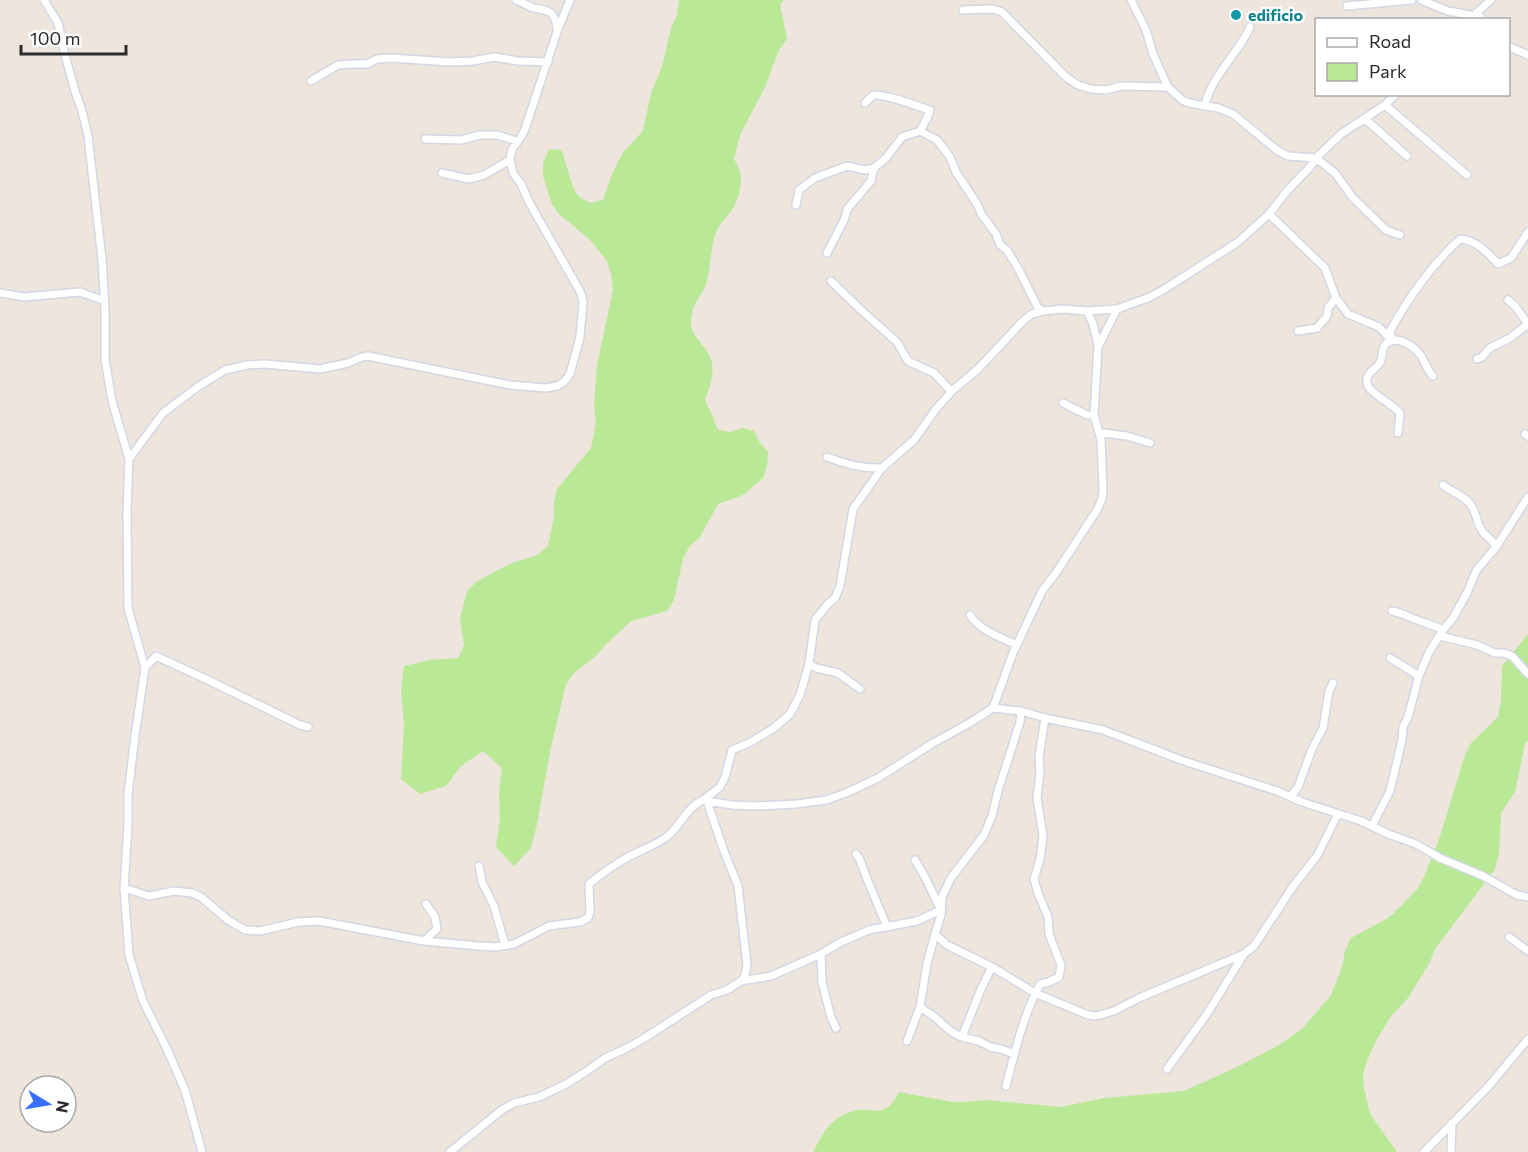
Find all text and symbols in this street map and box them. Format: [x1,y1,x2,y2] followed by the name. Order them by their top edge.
[1248,5,1303,24] place label: edificio
[1229,8,1243,22] marker: edificio
[21,18,126,56] scale bar
[1315,18,1510,96] legend
[30,27,80,49] text: 100 m
[1369,30,1411,52] text: Road
[1369,60,1407,82] text: Park
[18,1074,78,1134] north arrow
[53,1099,74,1115] text: N

